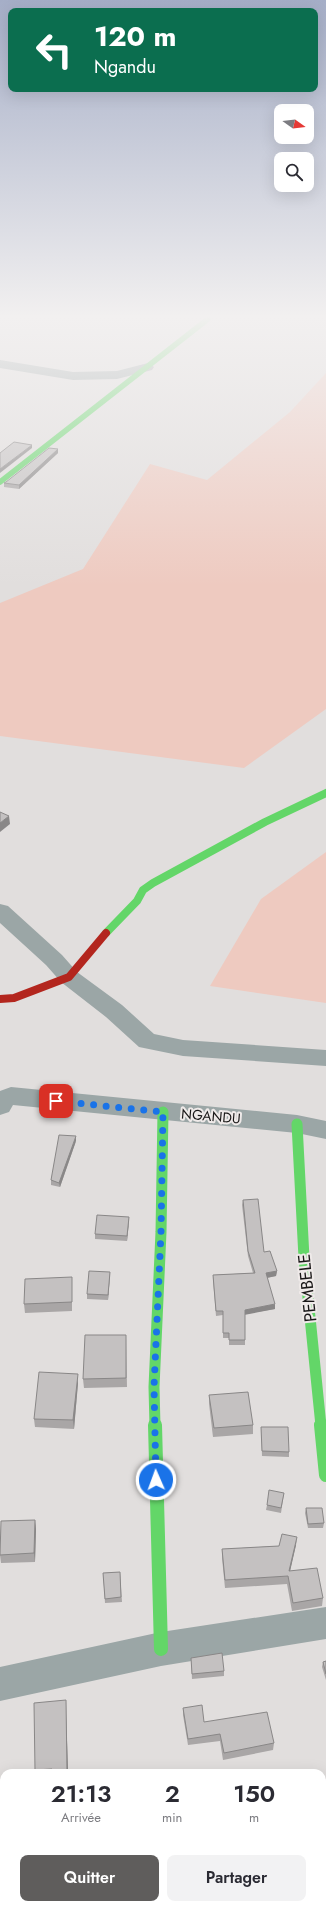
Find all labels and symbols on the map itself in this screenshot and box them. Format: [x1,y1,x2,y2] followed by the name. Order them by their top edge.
[274,104,314,144] north arrow
[39,1084,73,1118] pin
[180,1103,242,1129] street label: NGANDU
[291,1253,323,1323] street label: PEMBELE
[135,1459,177,1501] position arrow

